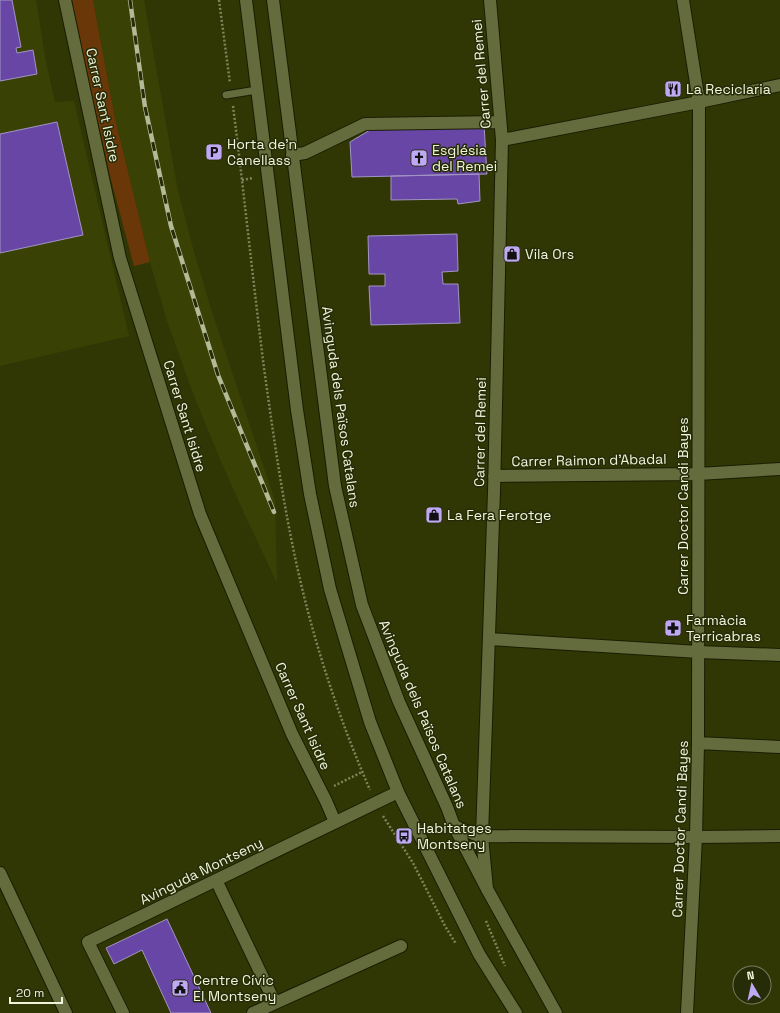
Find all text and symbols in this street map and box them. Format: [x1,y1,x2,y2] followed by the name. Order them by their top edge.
[467,19,495,129] street label: Carrer del Remei
[82,46,124,164] street label: Carrer Sant Isidre
[663,79,683,99] restaurant icon: La Reciclaria
[686,80,771,98] place label: La Reciclaria
[227,135,297,169] place label: Horta de'n Canellass
[432,141,497,175] place label: Església del Remei
[204,142,224,162] parking icon: Horta de'n Canellass
[409,148,429,168] church icon: Església del Remei
[502,244,522,264] shop icon: Vila Ors
[525,245,574,263] place label: Vila Ors
[318,305,364,509] street label: Avinguda dels Països Catalans
[159,358,211,474] street label: Carrer Sant Isidre
[470,377,490,487] street label: Carrer del Remei
[674,417,692,595] street label: Carrer Doctor Candi Bayes
[511,450,667,470] street label: Carrer Raimon d'Abadal
[424,505,444,525] shop icon: La Fera Ferotge
[447,506,551,524] place label: La Fera Ferotge
[686,611,761,645] place label: Farmàcia Terricabras
[375,617,471,811] street label: Avinguda dels Països Catalans
[663,618,683,638] pharmacy icon: Farmàcia Terricabras
[271,659,335,773] street label: Carrer Sant Isidre
[668,740,692,918] street label: Carrer Doctor Candi Bayes
[417,819,492,853] place label: Habitatges Montseny
[394,826,414,846] bus stop icon: Habitatges Montseny
[137,833,265,909] street label: Avinguda Montseny
[732,965,772,1005] north arrow
[746,968,755,983] text: N
[193,971,276,1005] place label: Centre Cívic El Montseny
[170,978,190,998] public building icon: Centre Cívic El Montseny
[10,979,62,1005] scale bar
[16,985,44,1001] text: 20 m

